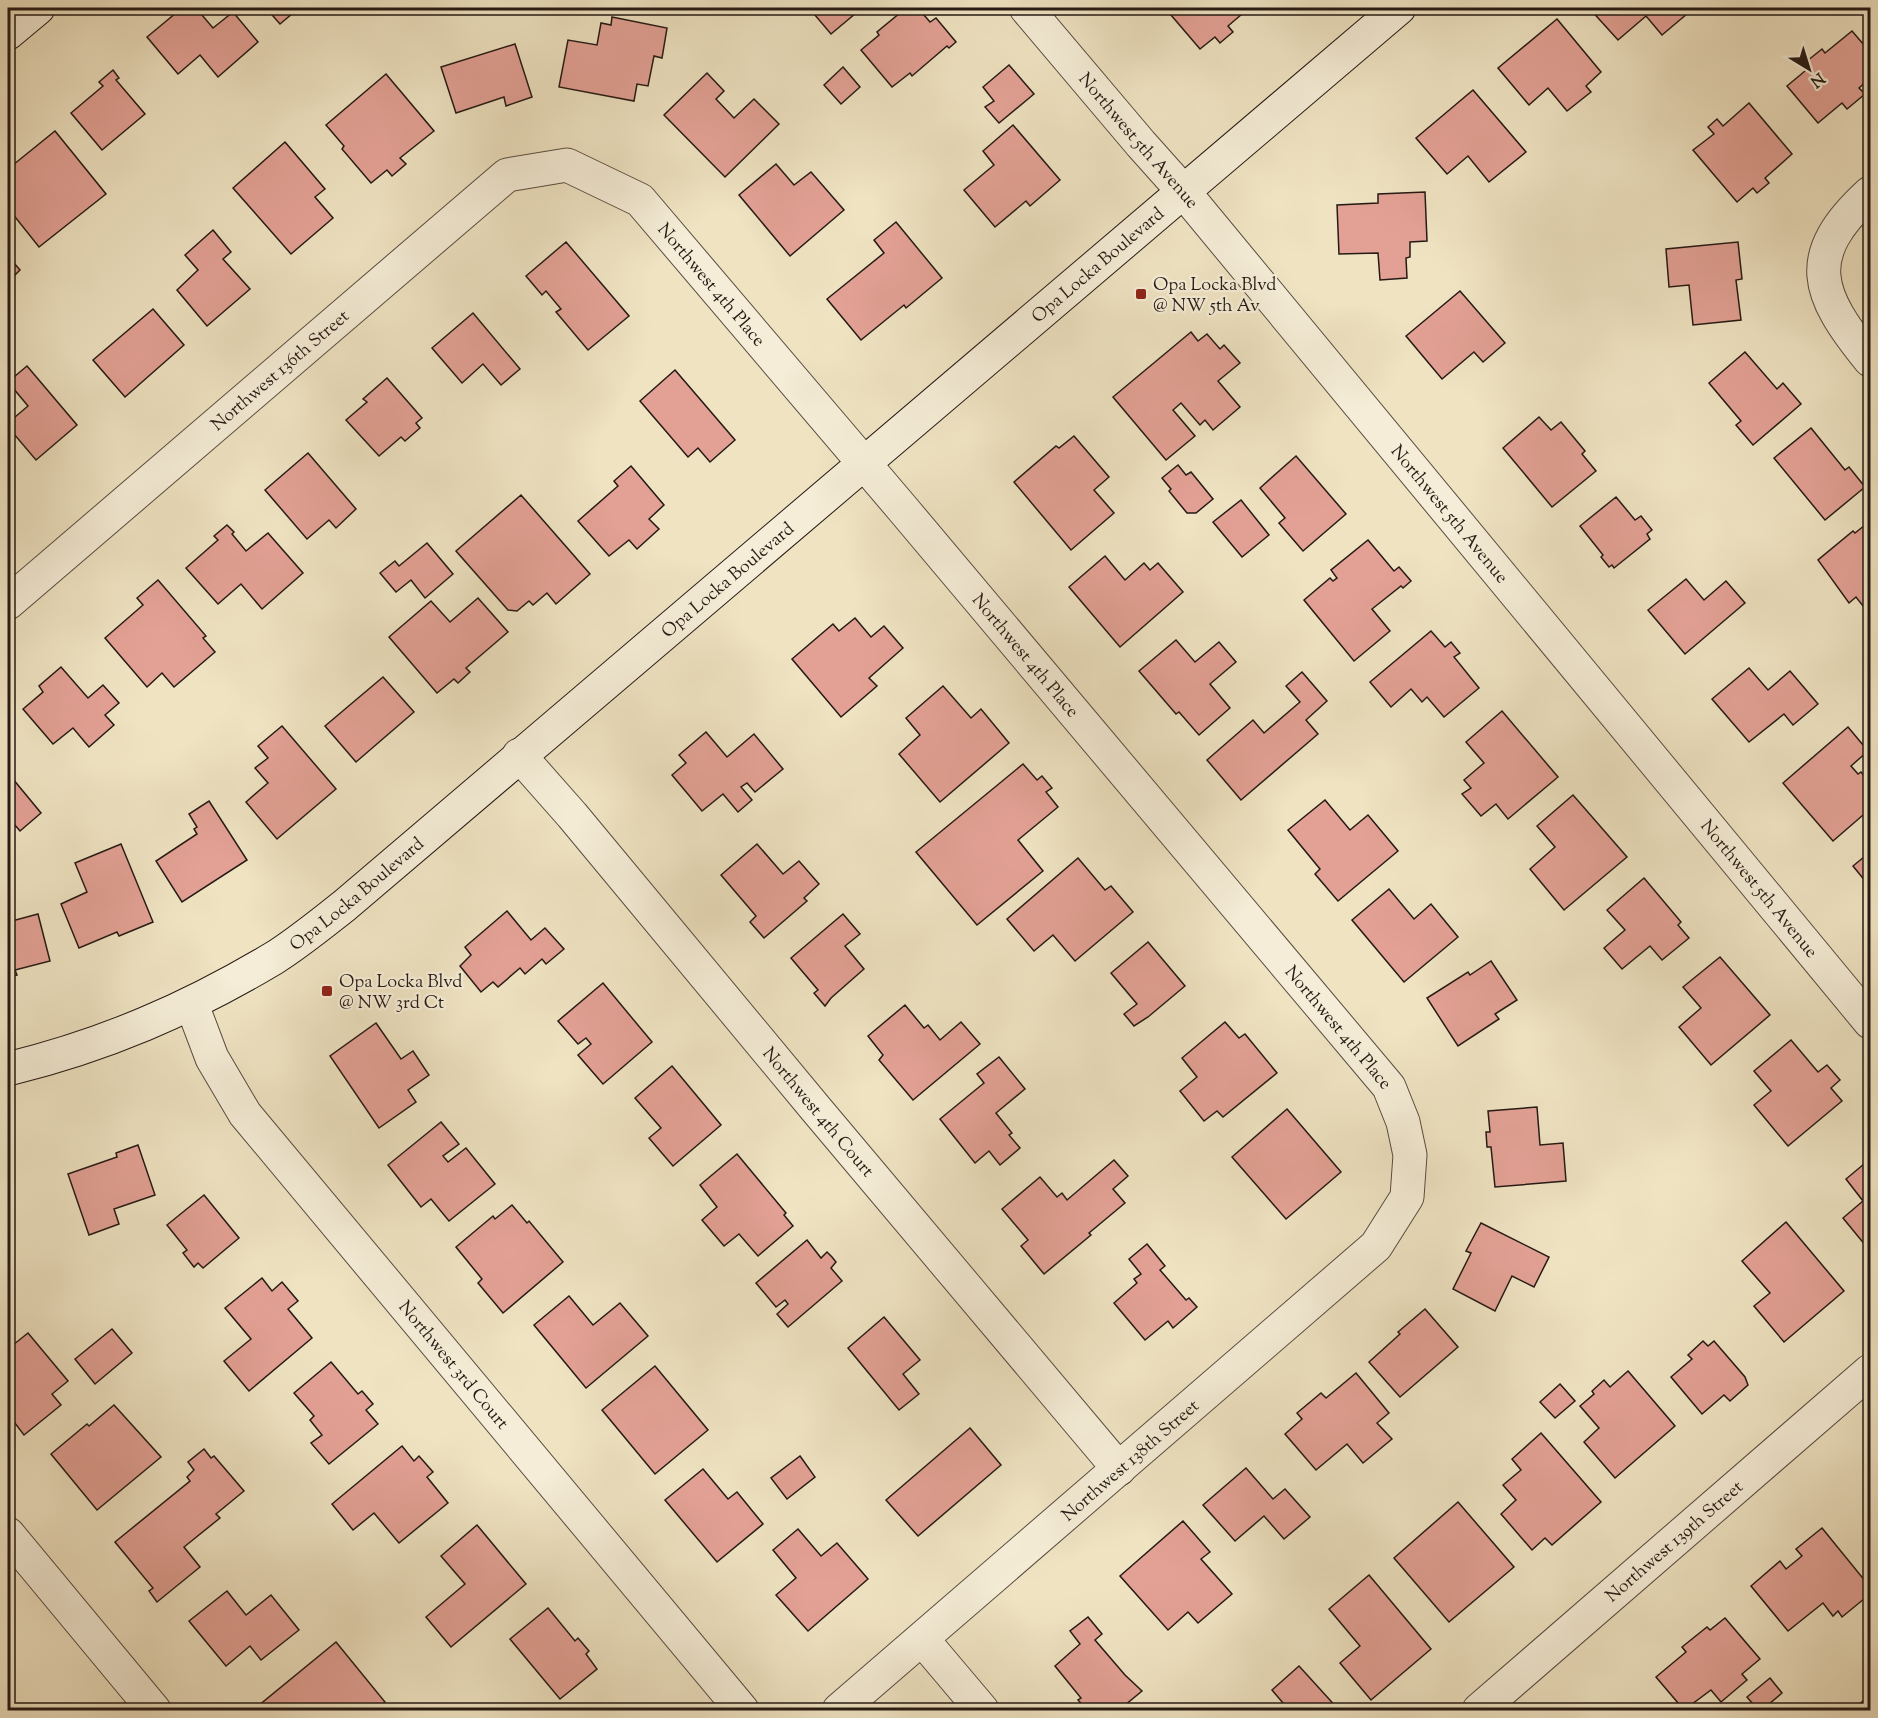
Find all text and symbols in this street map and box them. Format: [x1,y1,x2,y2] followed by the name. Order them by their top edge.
[1779,39,1839,99] north arrow
[1804,66,1829,92] text: N
[1071,68,1204,215] street label: Northwest 5th Avenue
[1027,202,1171,330] street label: Opa Locka Boulevard
[650,218,770,353] street label: Northwest 4th Place
[1153,273,1276,320] place label: Opa Locka Blvd @ NW 5th Av
[1134,287,1148,301] marker: Opa Locka Blvd @ NW 5th Av
[206,305,356,438] street label: Northwest 136th Street
[1383,440,1513,590] street label: Northwest 5th Avenue
[657,517,801,645] street label: Opa Locka Boulevard
[965,589,1084,724] street label: Northwest 4th Place
[1693,815,1823,964] street label: Northwest 5th Avenue
[285,832,431,958] street label: Opa Locka Boulevard
[1277,961,1397,1096] street label: Northwest 4th Place
[339,970,462,1017] place label: Opa Locka Blvd @ NW 3rd Ct
[320,984,334,998] marker: Opa Locka Blvd @ NW 3rd Ct
[755,1042,879,1184] street label: Northwest 4th Court
[391,1296,514,1436] street label: Northwest 3rd Court
[1057,1394,1206,1529] street label: Northwest 138th Street
[1601,1475,1750,1610] street label: Northwest 139th Street

